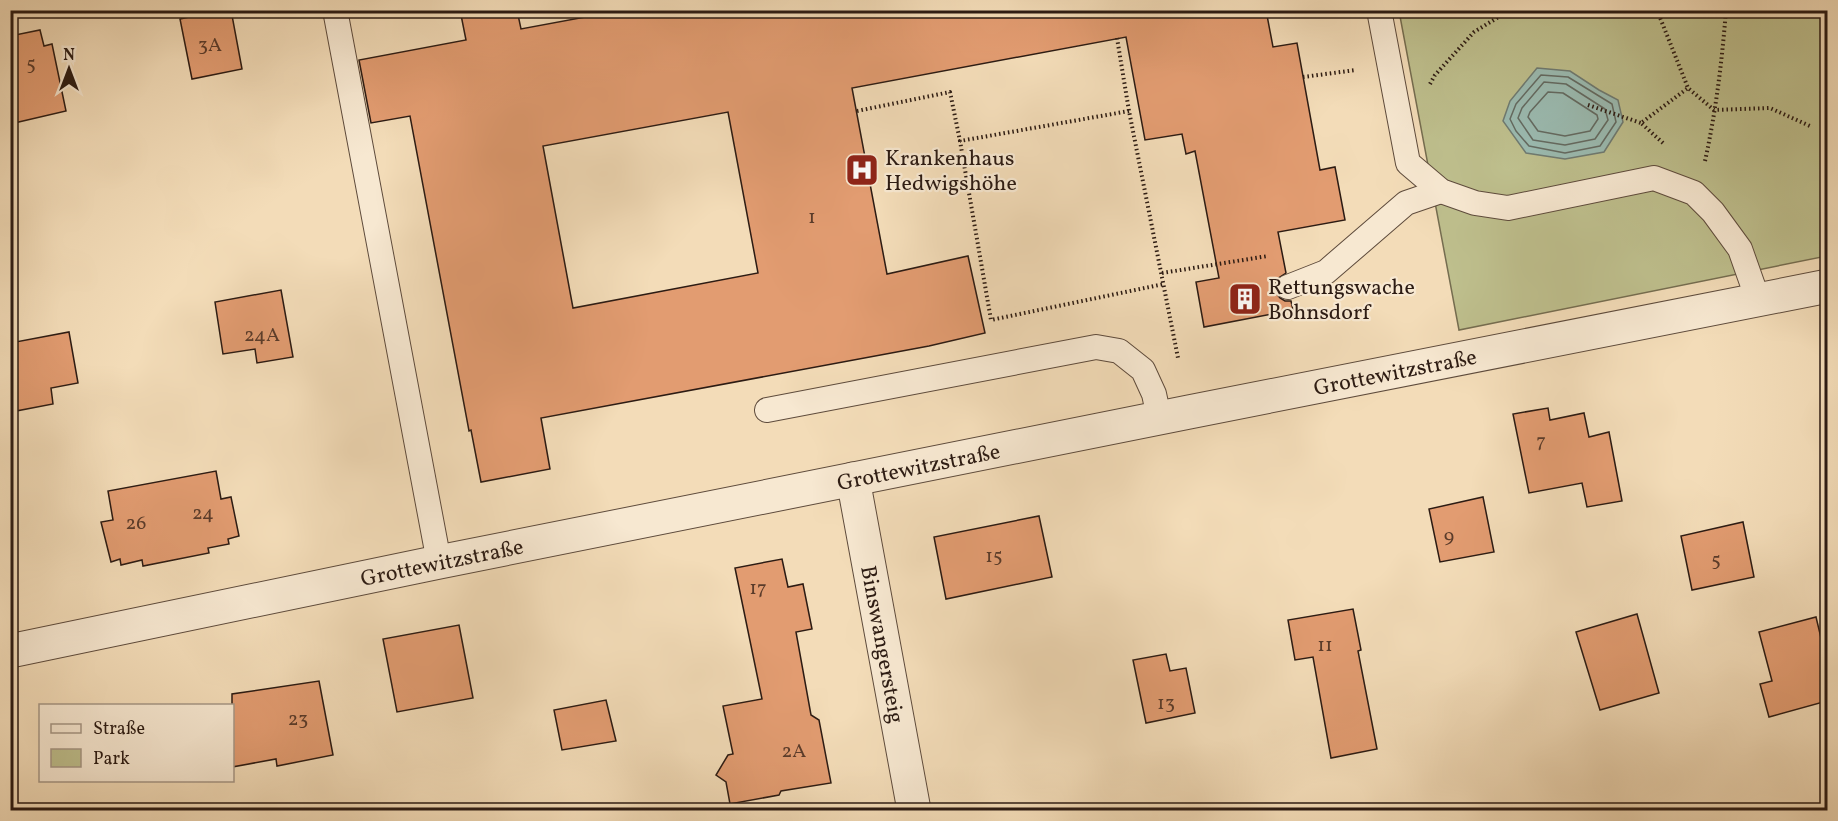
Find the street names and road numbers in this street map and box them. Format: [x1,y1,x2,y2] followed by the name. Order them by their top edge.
[1311,343,1480,405] street label: Grottewitzstraße
[835,437,1003,500] street label: Grottewitzstraße
[358,532,527,596] street label: Grottewitzstraße
[851,563,911,726] street label: Binswangersteig

